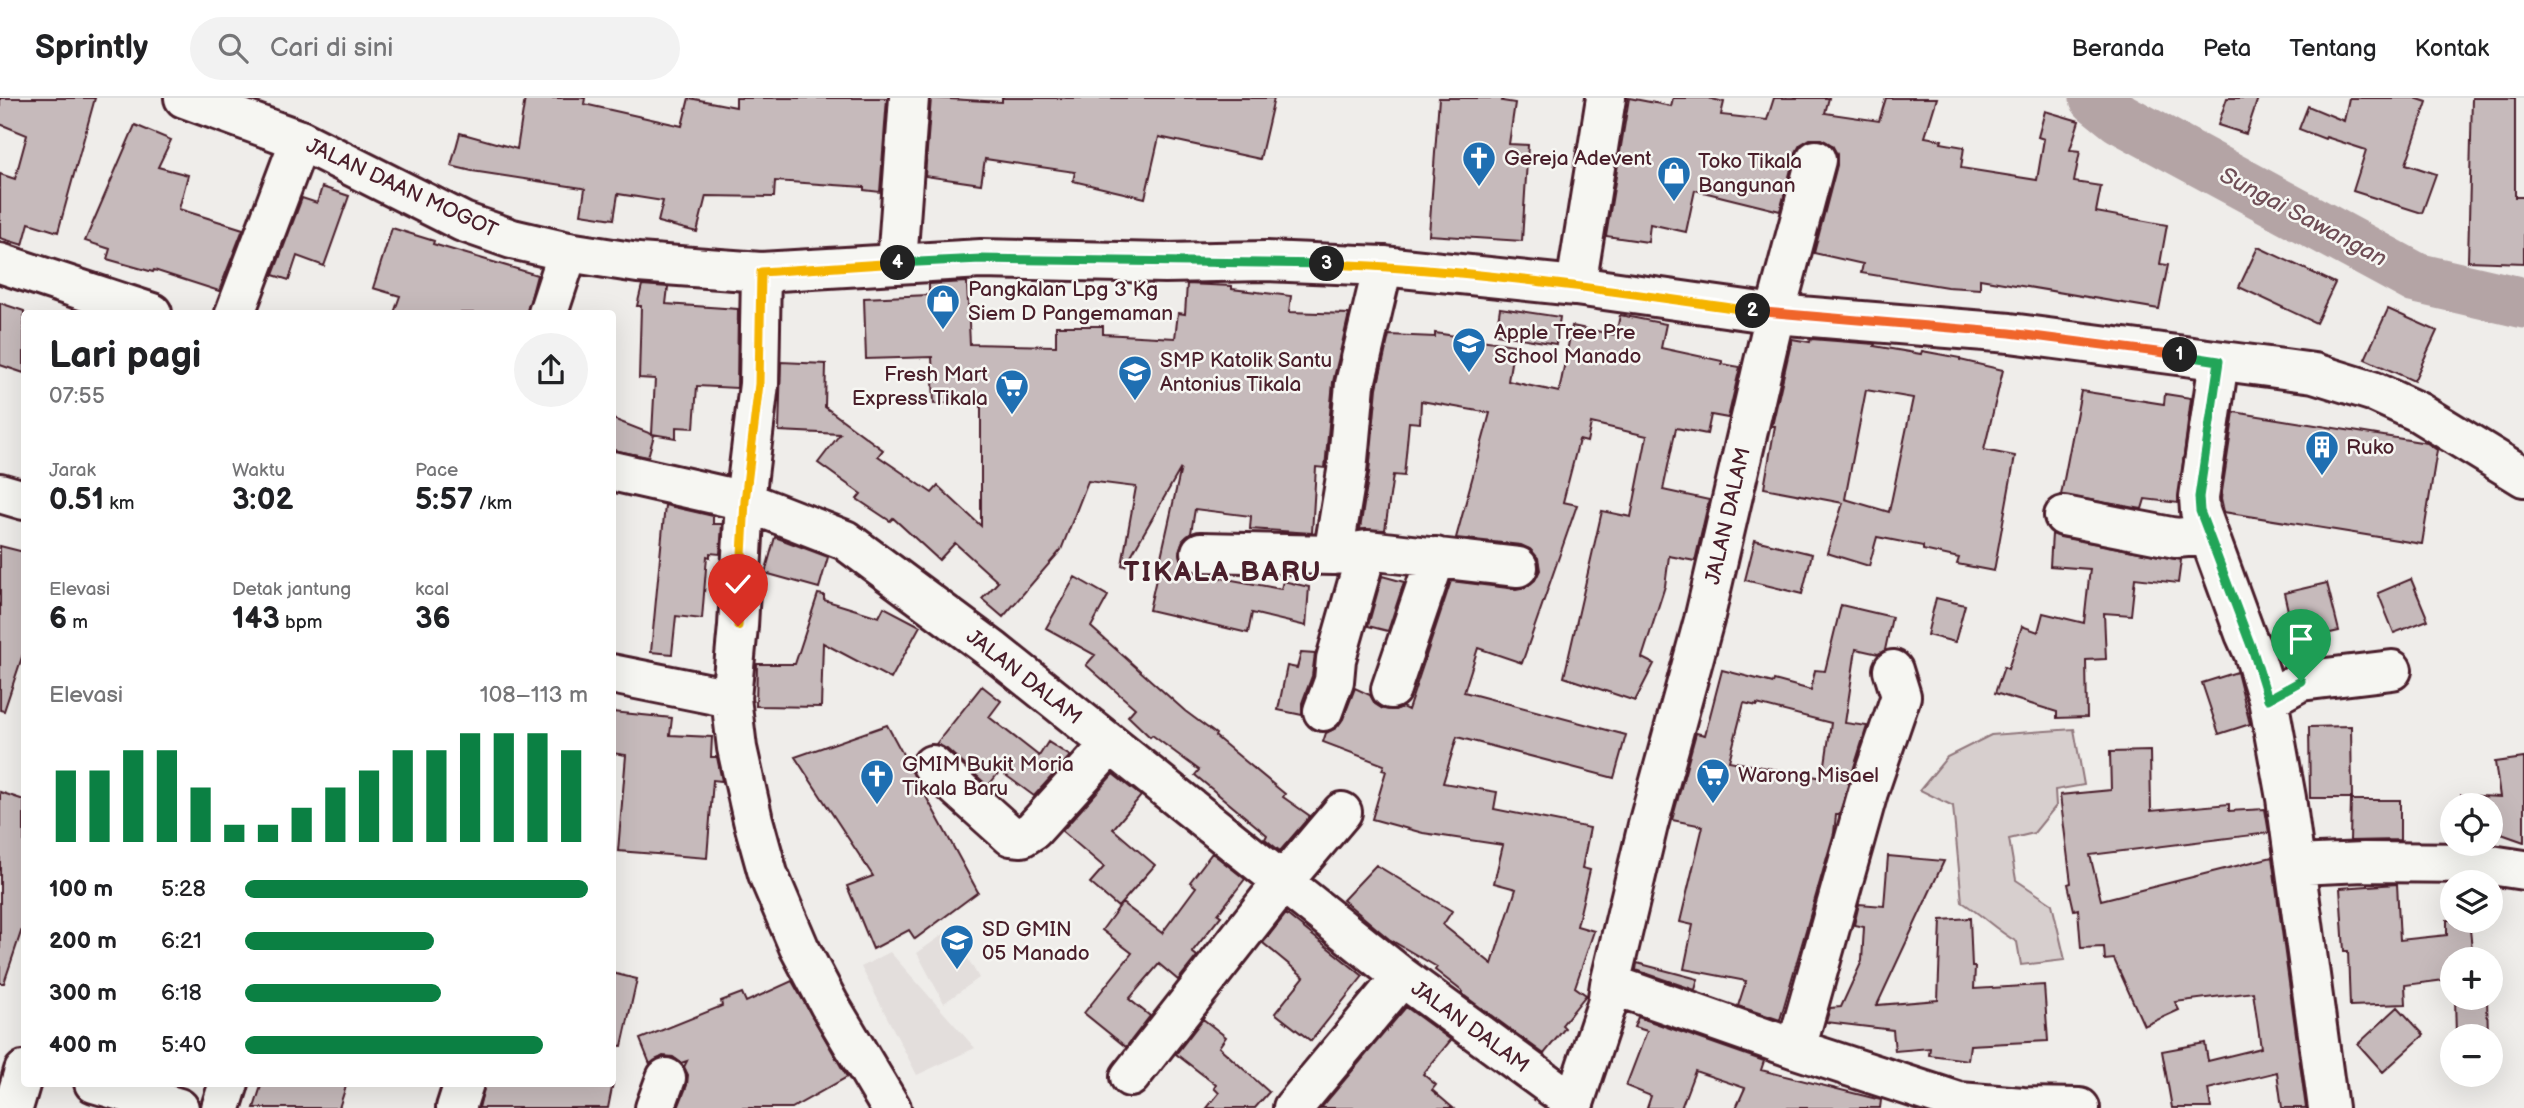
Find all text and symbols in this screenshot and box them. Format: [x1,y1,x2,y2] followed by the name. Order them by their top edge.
[190,17,680,80] search box
[35,28,148,68] text: Sprintly
[214,29,252,67] icon: search
[270,33,393,64] text: Cari di sini
[2071,34,2165,63] text: Beranda
[2203,34,2251,63] text: Peta
[2289,34,2377,63] text: Tentang
[2415,34,2489,63] text: Kontak
[302,133,502,243] street label: JALAN DAAN MOGOT
[1460,139,1498,188] church icon: Gereja Adevent
[1504,146,1652,171] place label: Gereja Adevent
[1698,149,1802,198] place label: Toko Tikala Bangunan
[1655,154,1693,203] shop icon: Toko Tikala Bangunan
[2215,161,2391,273] water label: Sungai Sawangan
[880,246,916,280] pin: 4
[1310,246,1344,282] pin: 3
[892,251,903,274] text: 4
[1321,252,1332,275] text: 3
[968,277,1173,326] place label: Pangkalan Lpg 3 Kg Siem D Pangemaman
[924,282,962,331] shop icon: Pangkalan Lpg 3 Kg Siem D Pangemaman
[1736,294,1770,328] pin: 2
[1747,299,1758,322] text: 2
[1494,320,1641,369] place label: Apple Tree Pre School Manado
[1450,325,1488,374] school or university icon: Apple Tree Pre School Manado
[49,333,201,378] text: Lari pagi
[514,333,588,407] button: share
[2162,338,2198,372] pin: 1
[2176,343,2184,366] text: 1
[1160,348,1332,397] place label: SMP Katolik Santu Antonius Tikala
[1116,353,1154,402] school or university icon: SMP Katolik Santu Antonius Tikala
[852,362,989,411] place label: Fresh Mart Express Tikala
[993,367,1031,416] supermarket icon: Fresh Mart Express Tikala
[49,382,105,410] text: 07:55
[2303,428,2341,477] building icon: Ruko
[2346,435,2395,460] place label: Ruko
[1700,445,1756,587] street label: JALAN DALAM
[49,459,96,482] text: Jarak
[232,459,285,482] text: Waktu
[415,459,458,482] text: Pace
[49,482,104,518] text: 0.51
[232,482,293,518] text: 3:02
[415,482,473,518] text: 5:57
[104,492,134,515] text: km
[473,492,512,515] text: /km
[708,554,768,626] pin
[1123,556,1323,589] district label: TIKALA BARU
[719,565,757,603] icon: check
[49,578,110,601] text: Elevasi
[232,578,351,601] text: Detak jantung
[415,578,449,601] text: kcal
[49,601,67,637] text: 6
[232,601,280,637] text: 143
[415,601,451,637] text: 36
[2271,609,2331,681] pin
[67,611,88,634] text: m
[280,611,322,634] text: bpm
[2282,620,2320,658] icon: arrive
[961,624,1087,730] street label: JALAN DALAM
[49,681,123,709] text: Elevasi
[480,681,588,709] text: 108–113 m
[902,752,1074,801] place label: GMIM Bukit Moria Tikala Baru
[1694,756,1732,805] supermarket icon: Warong Misael
[858,757,896,806] church icon: GMIM Bukit Moria Tikala Baru
[1738,763,1879,788] place label: Warong Misael
[2440,793,2503,1087] map controls
[2440,793,2503,856] button: locate
[2440,870,2503,933] button: layers
[49,875,113,903] text: 100 m
[161,875,206,903] text: 5:28
[982,917,1090,966] place label: SD GMIN 05 Manado
[938,922,976,971] school or university icon: SD GMIN 05 Manado
[49,927,117,955] text: 200 m
[161,927,202,955] text: 6:21
[2440,947,2503,1010] button: +
[1406,976,1534,1078] street label: JALAN DALAM
[49,979,117,1007] text: 300 m
[161,979,202,1007] text: 6:18
[2440,1024,2503,1087] button: −
[49,1031,117,1059] text: 400 m
[161,1031,206,1059] text: 5:40

